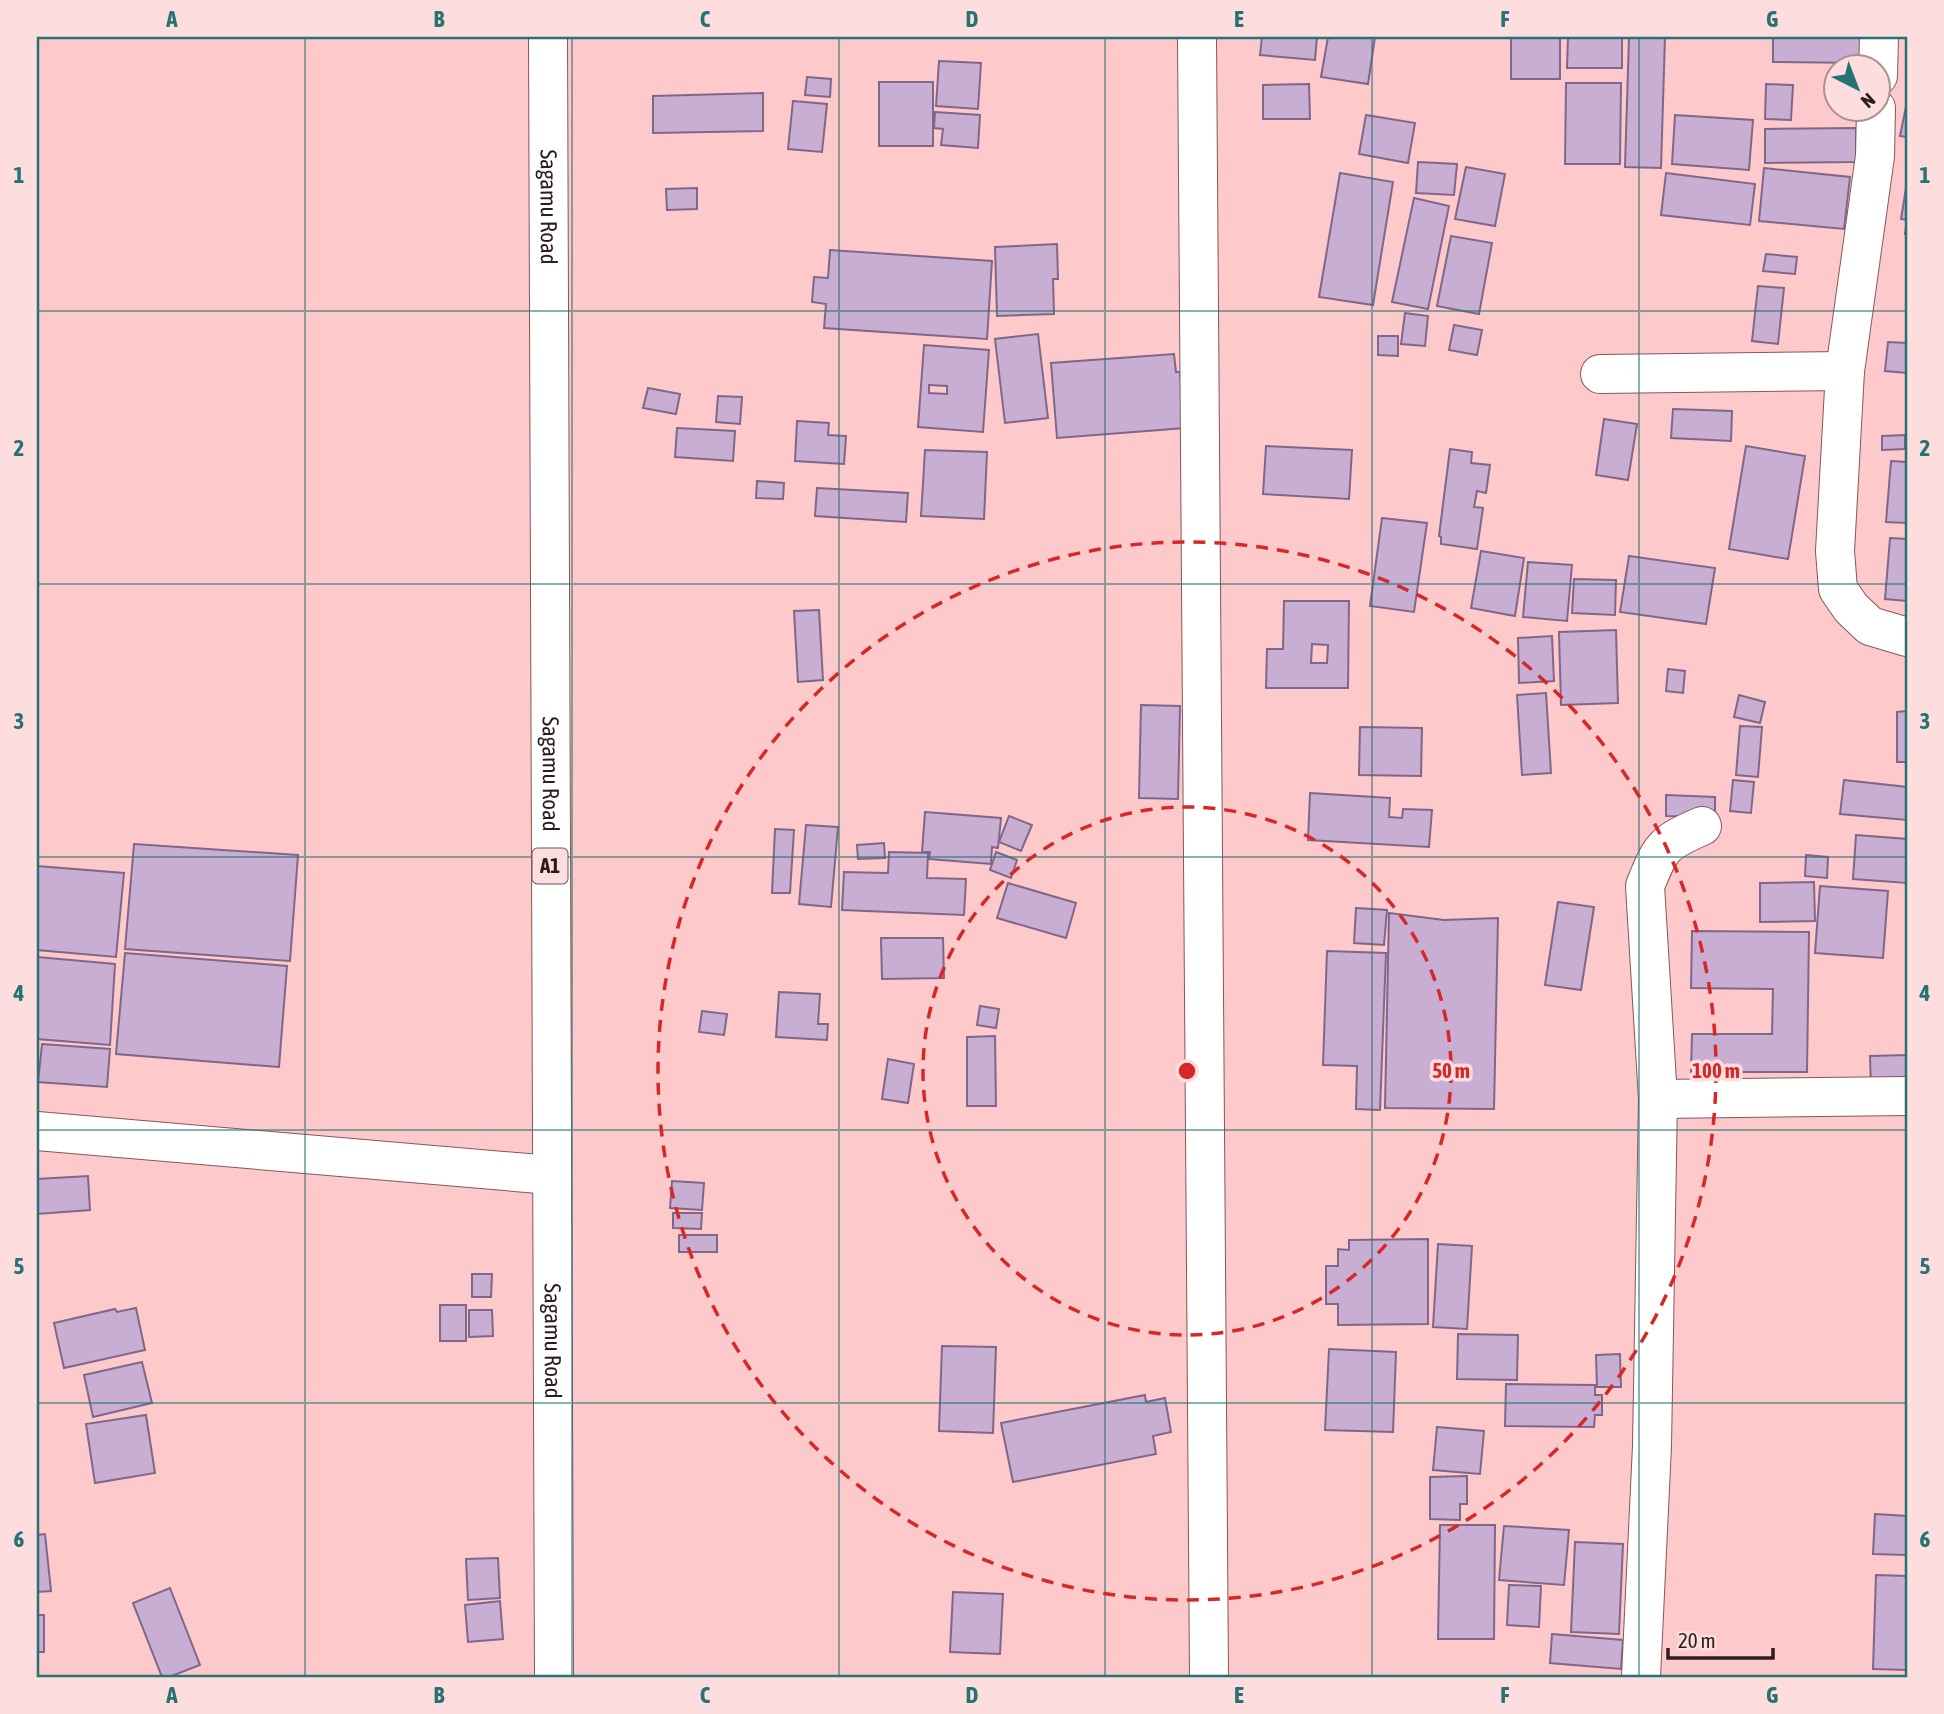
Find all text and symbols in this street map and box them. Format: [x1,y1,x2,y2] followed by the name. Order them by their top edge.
[165,6,178,32] text: A
[434,6,445,32] text: B
[700,6,711,32] text: C
[966,6,979,32] text: D
[1234,6,1244,32] text: E
[1500,6,1510,32] text: F
[1766,6,1778,32] text: G
[1822,52,1892,122] north arrow
[1857,89,1880,113] text: N
[535,149,562,265] street label: Sagamu Road
[14,162,25,188] text: 1
[1920,162,1931,188] text: 1
[14,435,24,461] text: 2
[1920,435,1930,461] text: 2
[14,708,24,734] text: 3
[1920,708,1930,734] text: 3
[537,716,564,832] street label: Sagamu Road
[532,848,568,884] road number: A1
[13,980,25,1006] text: 4
[1919,980,1931,1006] text: 4
[1432,1058,1470,1082] text: 50 m
[1692,1058,1740,1082] text: 100 m
[1175,1059,1199,1083] centre of rings
[14,1253,25,1279] text: 5
[1920,1253,1931,1279] text: 5
[540,1283,566,1399] street label: Sagamu Road
[14,1526,25,1552] text: 6
[1920,1526,1931,1552] text: 6
[1668,1616,1772,1660] scale bar
[1678,1628,1716,1652] text: 20 m
[165,1682,178,1708] text: A
[434,1682,445,1708] text: B
[700,1682,711,1708] text: C
[966,1682,979,1708] text: D
[1234,1682,1244,1708] text: E
[1500,1682,1510,1708] text: F
[1766,1682,1778,1708] text: G

